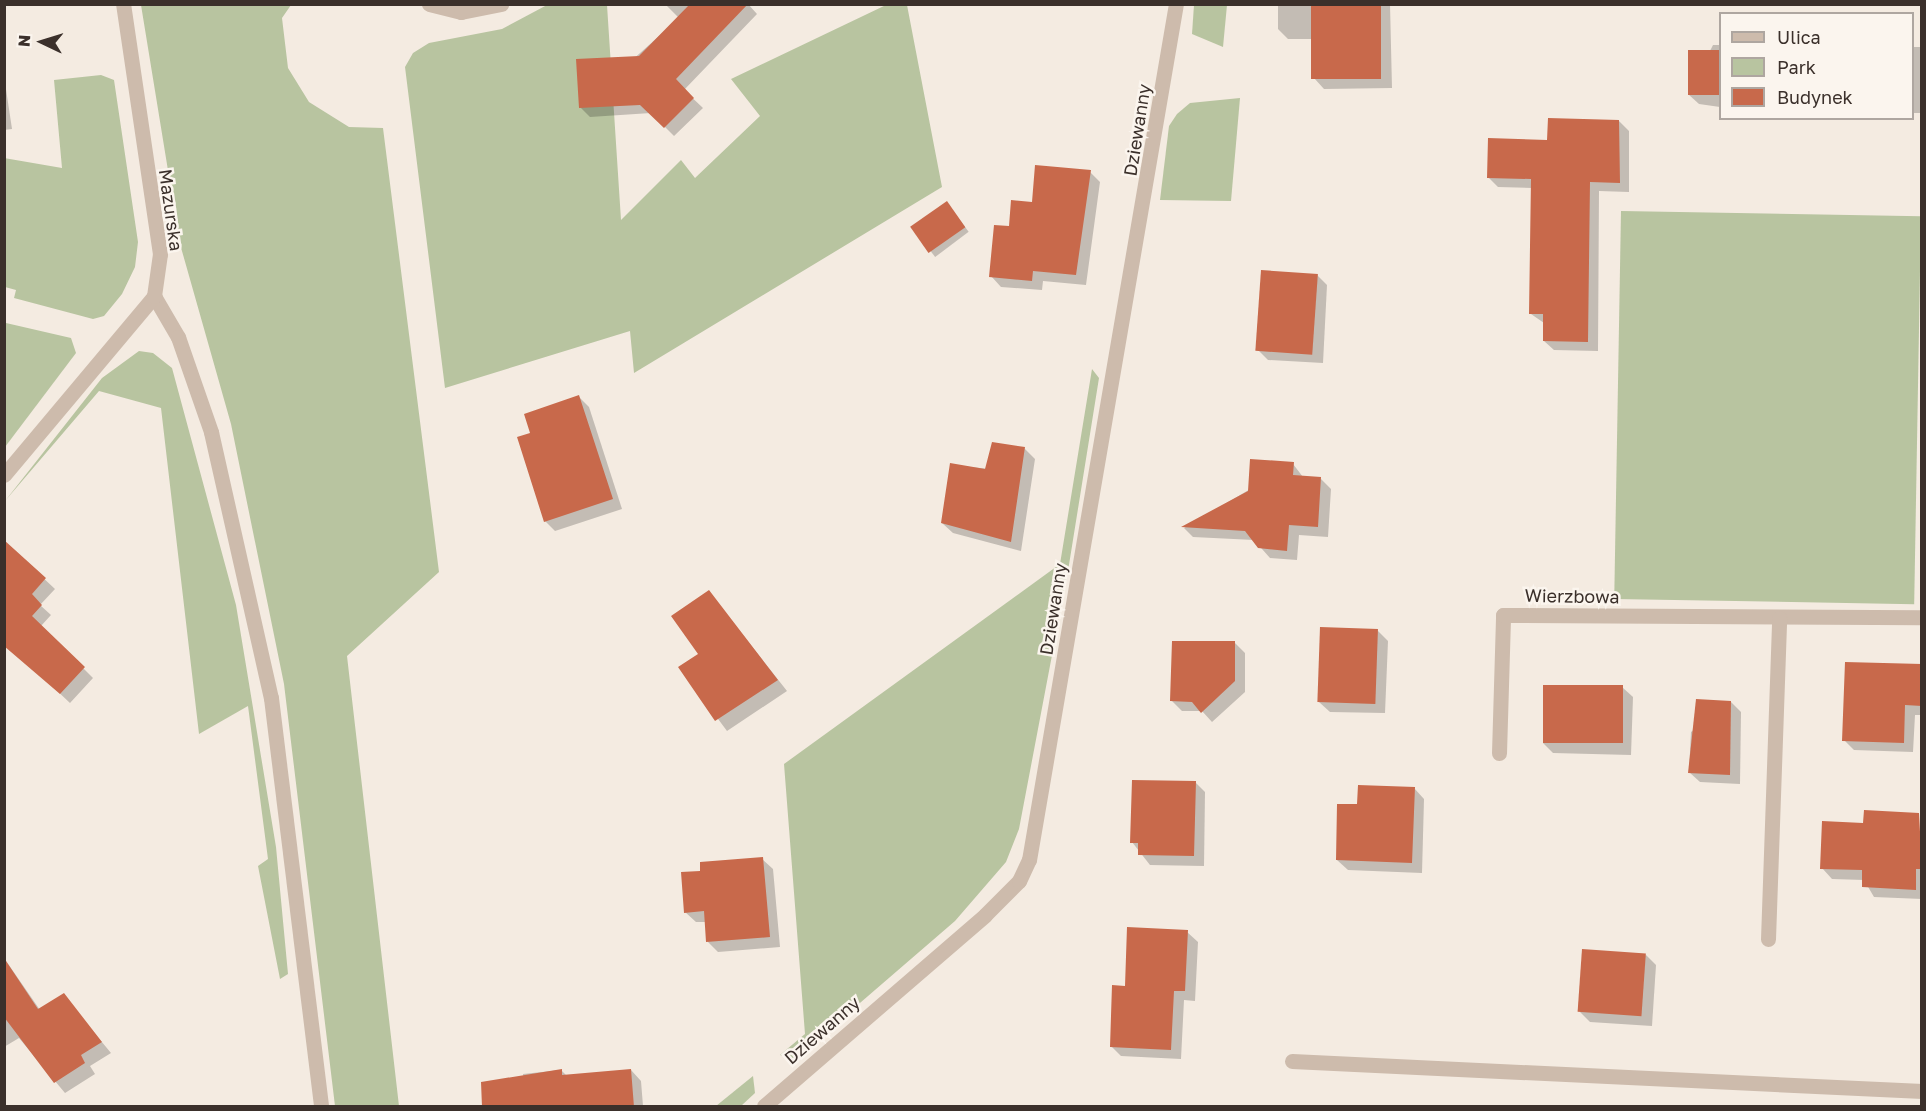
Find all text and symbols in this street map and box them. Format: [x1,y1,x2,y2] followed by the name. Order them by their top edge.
[12,12,72,72] north arrow
[1719,12,1914,120] legend
[1777,26,1821,48] text: Ulica
[14,34,34,48] text: N
[1777,56,1816,78] text: Park
[1119,82,1155,178] street label: Dziewanny
[1777,86,1853,108] text: Budynek
[155,168,187,252] street label: Mazurska
[1035,561,1071,657] street label: Dziewanny
[1524,584,1620,608] street label: Wierzbowa
[780,991,864,1069] street label: Dziewanny

